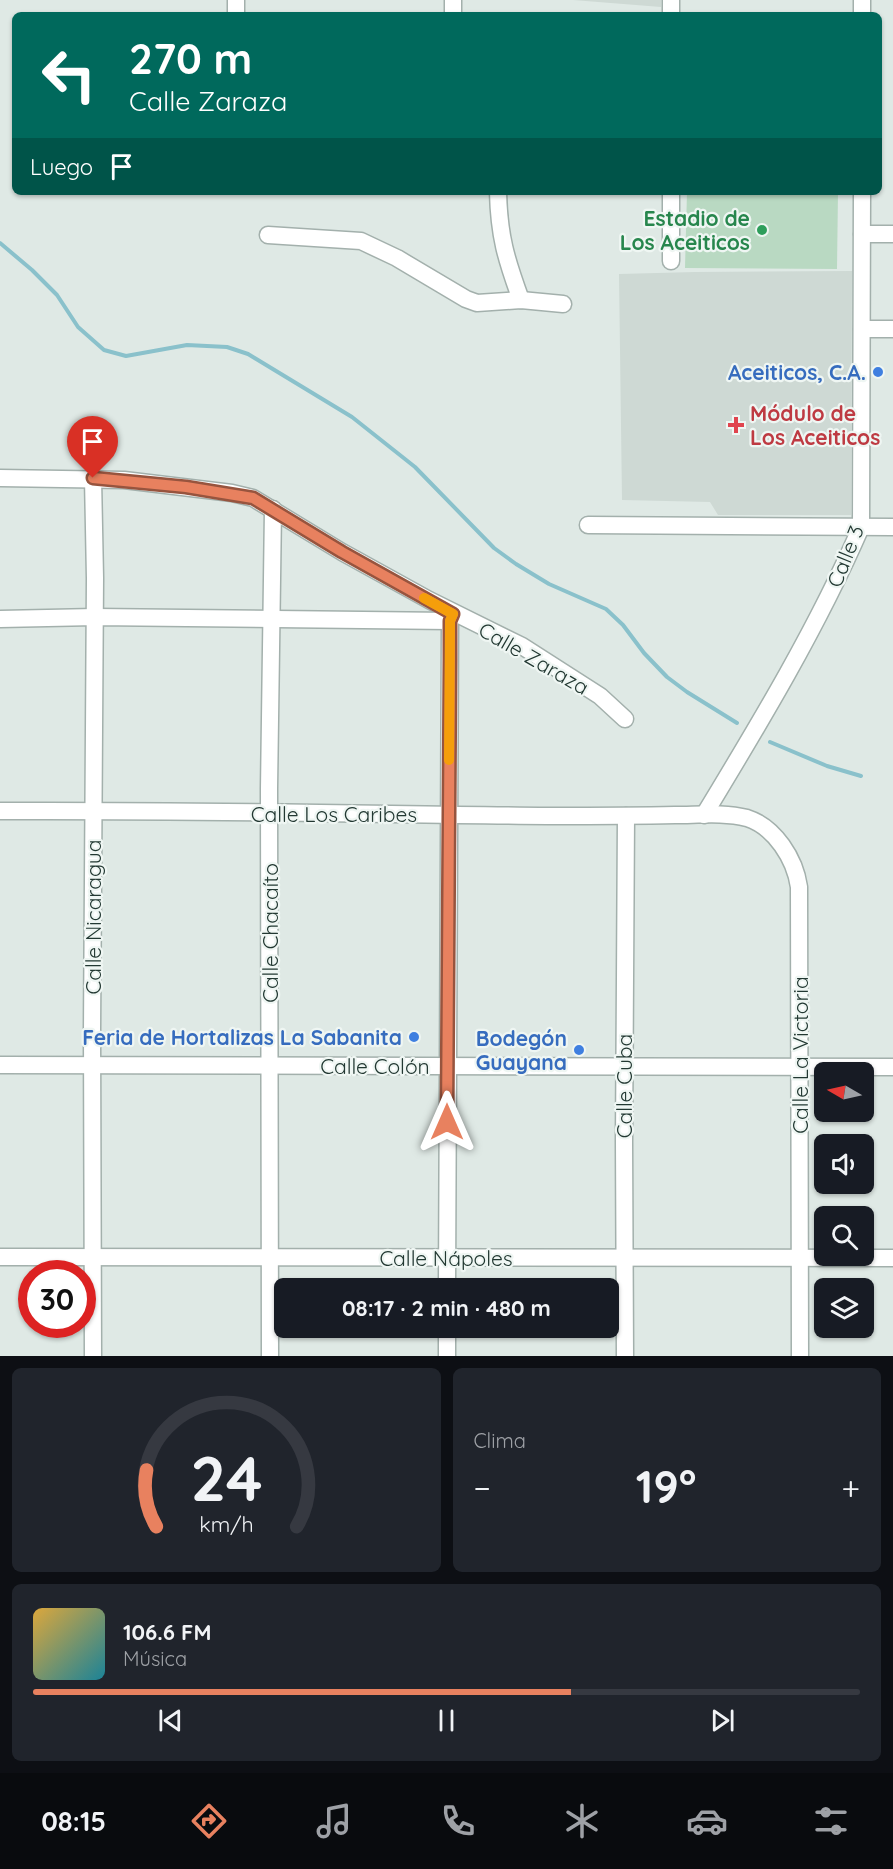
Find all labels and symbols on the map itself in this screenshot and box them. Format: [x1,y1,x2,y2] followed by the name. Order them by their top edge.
[620,205,750,255] place label: Estadio de Los Aceiticos
[755,223,769,237] marker: Estadio de Los Aceiticos
[728,359,866,385] place label: Aceiticos, C.A.
[871,365,885,379] marker: Aceiticos, C.A.
[750,400,880,450] place label: Módulo de Los Aceiticos
[67,416,118,478] pin
[727,416,745,434] marker: Módulo de Los Aceiticos
[821,521,869,591] street label: Calle 3
[474,616,594,700] street label: Calle Zaraza
[251,801,417,827] street label: Calle Los Caribes
[80,839,106,995] street label: Calle Nicaragua
[257,863,283,1003] street label: Calle Chacaíto
[787,976,813,1134] street label: Calle La Victoria
[82,1024,402,1050] place label: Feria de Hortalizas La Sabanita
[476,1025,567,1075] place label: Bodegón Guayana
[407,1030,421,1044] marker: Feria de Hortalizas La Sabanita
[611,1034,637,1138] street label: Calle Cuba
[572,1043,586,1057] marker: Bodegón Guayana
[320,1053,430,1079] street label: Calle Colón
[814,1062,874,1122] north arrow
[415,1090,479,1154] position arrow
[379,1245,513,1271] street label: Calle Nápoles
[18,1260,96,1338] speed limit sign: 30

